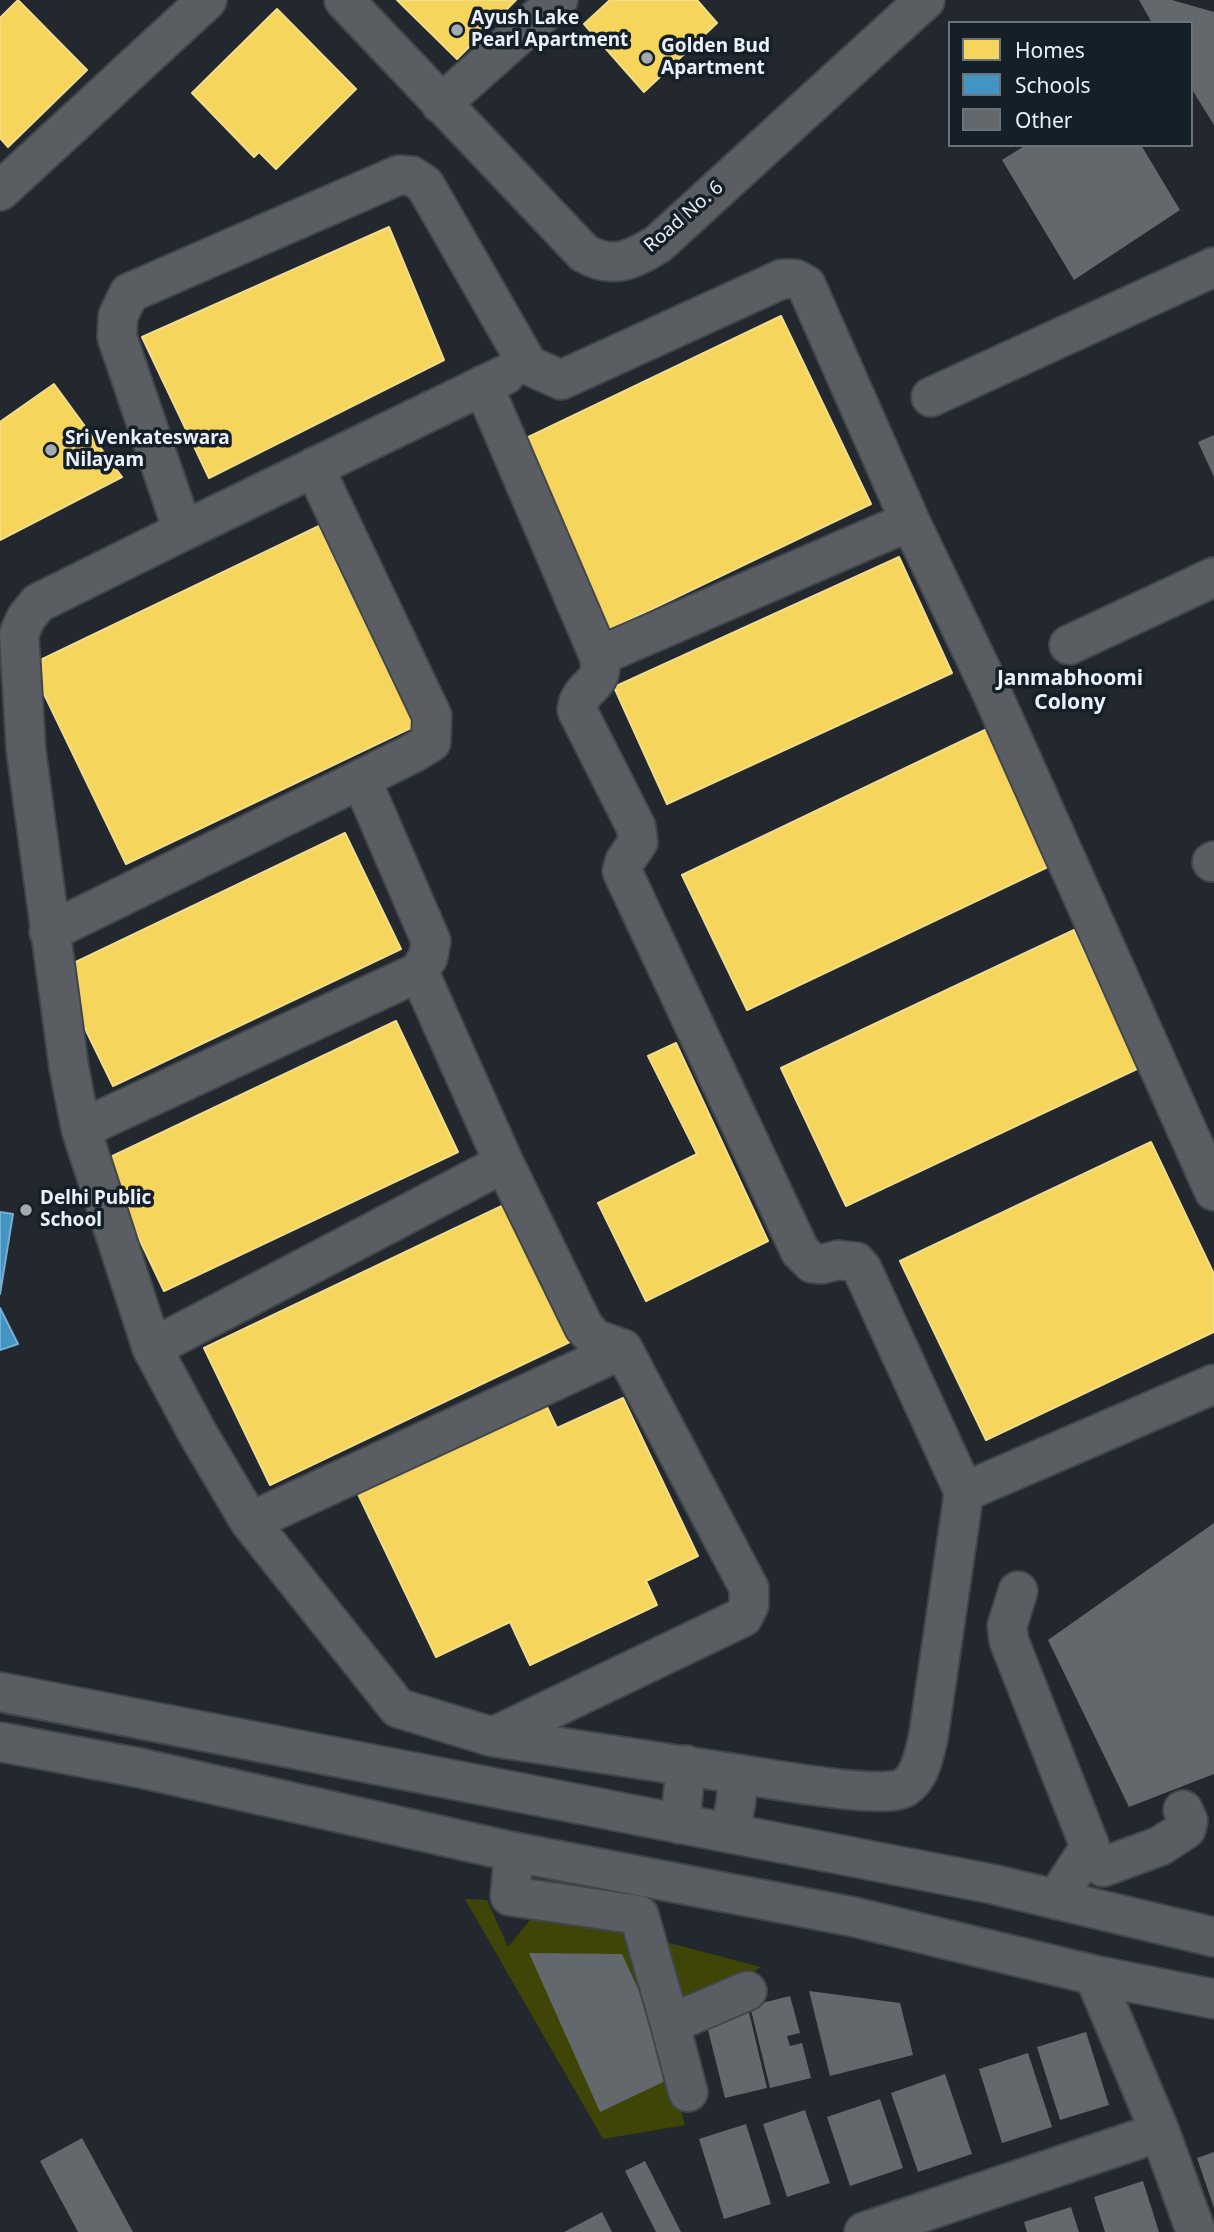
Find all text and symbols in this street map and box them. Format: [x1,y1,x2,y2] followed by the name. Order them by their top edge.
[471,8,628,52] place label: Ayush Lake Pearl Apartment
[948,21,1193,147] legend
[449,22,465,38] marker: Ayush Lake Pearl Apartment
[661,36,770,80] place label: Golden Bud Apartment
[1015,36,1085,64] text: Homes
[639,50,655,66] marker: Golden Bud Apartment
[1015,71,1090,99] text: Schools
[1015,106,1072,134] text: Other
[640,176,728,258] street label: Road No. 6
[65,428,230,472] place label: Sri Venkateswara Nilayam
[43,442,59,458] marker: Sri Venkateswara Nilayam
[997,666,1143,716] district label: Janmabhoomi Colony
[40,1188,151,1232] place label: Delhi Public School
[18,1202,34,1218] marker: Delhi Public School

